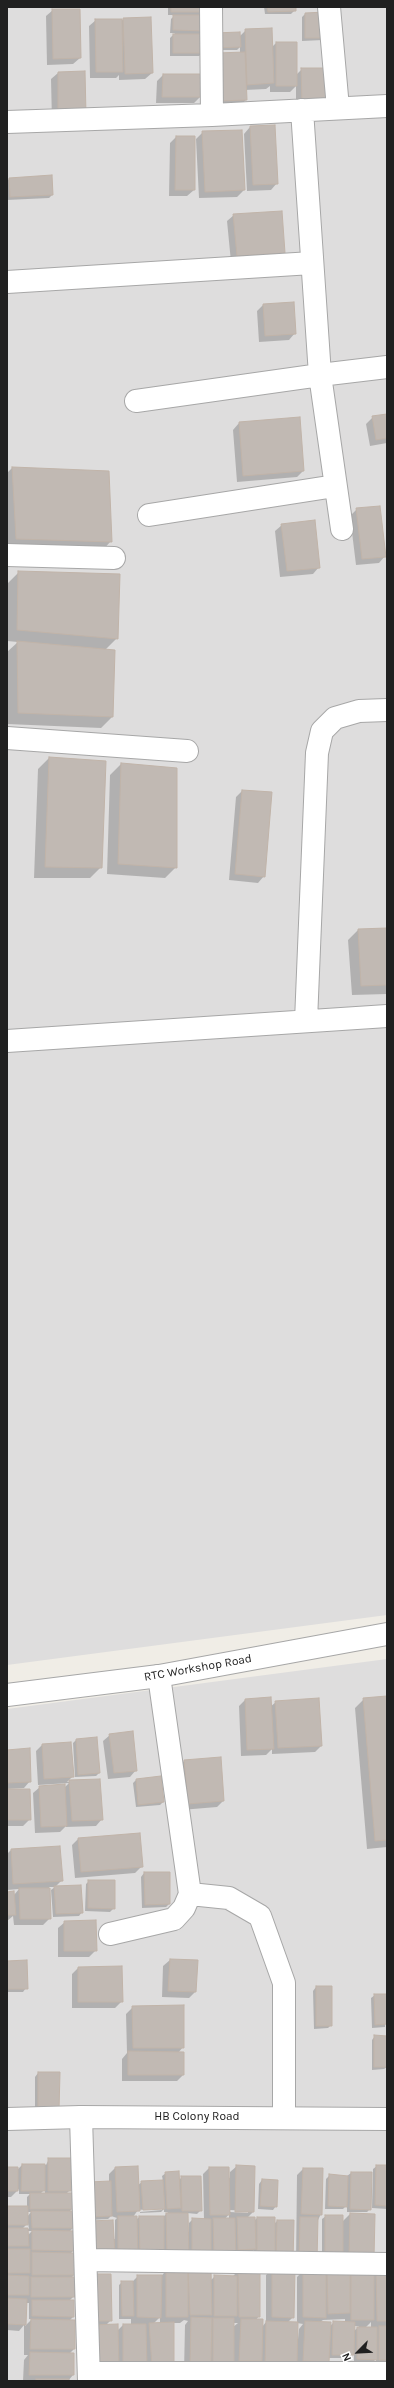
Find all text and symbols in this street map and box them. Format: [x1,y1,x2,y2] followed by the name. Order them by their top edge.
[143,1651,253,1685] street label: RTC Workshop Road
[154,2110,240,2124] street label: HB Colony Road
[338,2332,378,2372] north arrow
[339,2351,354,2363] text: N

